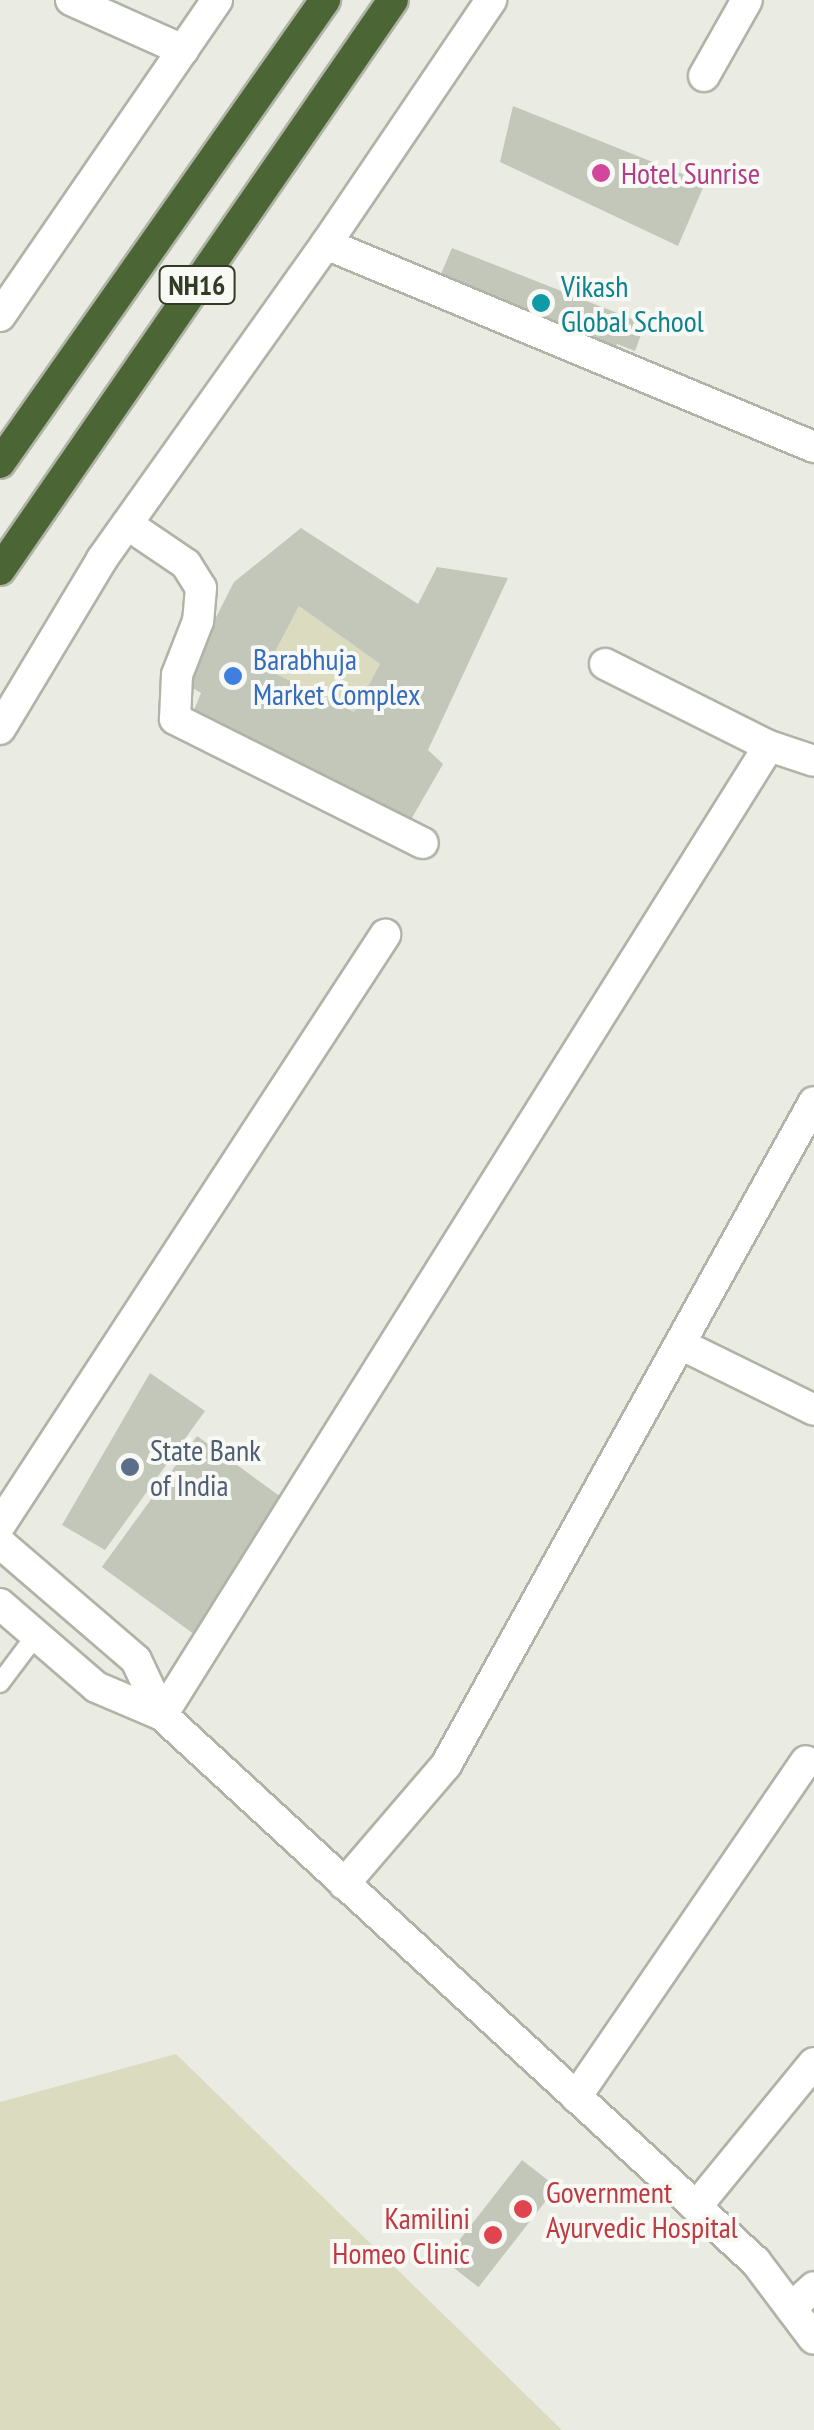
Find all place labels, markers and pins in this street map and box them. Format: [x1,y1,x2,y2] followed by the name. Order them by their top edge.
[621,155,760,191] place label: Hotel Sunrise
[590,162,612,184] marker: Hotel Sunrise
[561,268,704,338] place label: Vikash Global School
[530,292,552,314] marker: Vikash Global School
[253,641,420,712] place label: Barabhuja Market Complex
[222,665,244,687] marker: Barabhuja Market Complex
[150,1432,261,1502] place label: State Bank of India
[119,1456,141,1478] marker: State Bank of India
[546,2174,738,2244] place label: Government Ayurvedic Hospital
[510,2196,536,2222] marker: Government Ayurvedic Hospital
[332,2200,470,2270] place label: Kamilini Homeo Clinic
[480,2222,506,2248] marker: Kamilini Homeo Clinic

